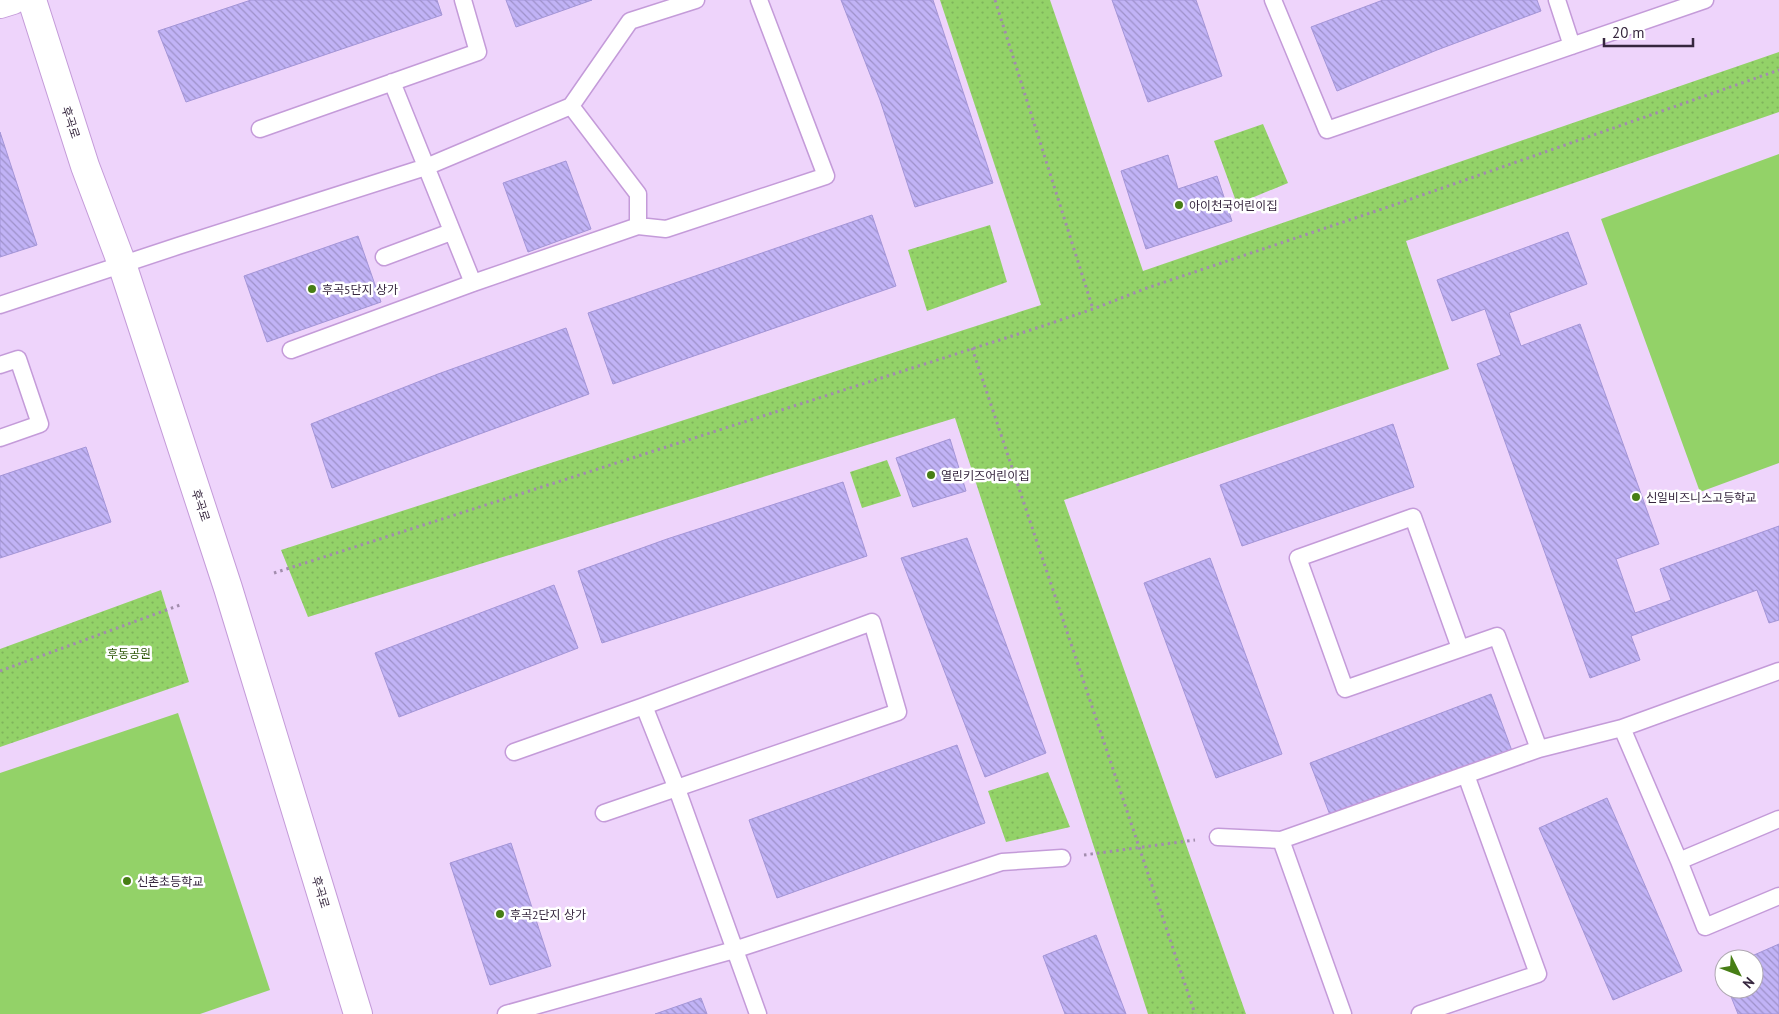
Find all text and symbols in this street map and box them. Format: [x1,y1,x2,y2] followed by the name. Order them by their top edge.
[1604,15,1693,47] scale bar
[1612,23,1645,42] text: 20 m
[59,104,83,140] street label: 후곡로
[1189,198,1277,213] place label: 아이천국어린이집
[1173,199,1185,211] marker: 아이천국어린이집
[322,282,398,297] place label: 후곡5단지 상가
[306,283,318,295] marker: 후곡5단지 상가
[941,468,1029,483] place label: 열린키즈어린이집
[925,469,937,481] marker: 열린키즈어린이집
[189,487,213,523] street label: 후곡로
[1646,490,1756,505] place label: 신일비즈니스고등학교
[1630,491,1642,503] marker: 신일비즈니스고등학교
[107,646,151,661] park label: 후동공원
[137,874,203,889] place label: 신촌초등학교
[309,874,333,910] street label: 후곡로
[121,875,133,887] marker: 신촌초등학교
[510,907,586,922] place label: 후곡2단지 상가
[494,908,506,920] marker: 후곡2단지 상가
[1714,949,1764,999] north arrow
[1739,973,1758,992] text: N

